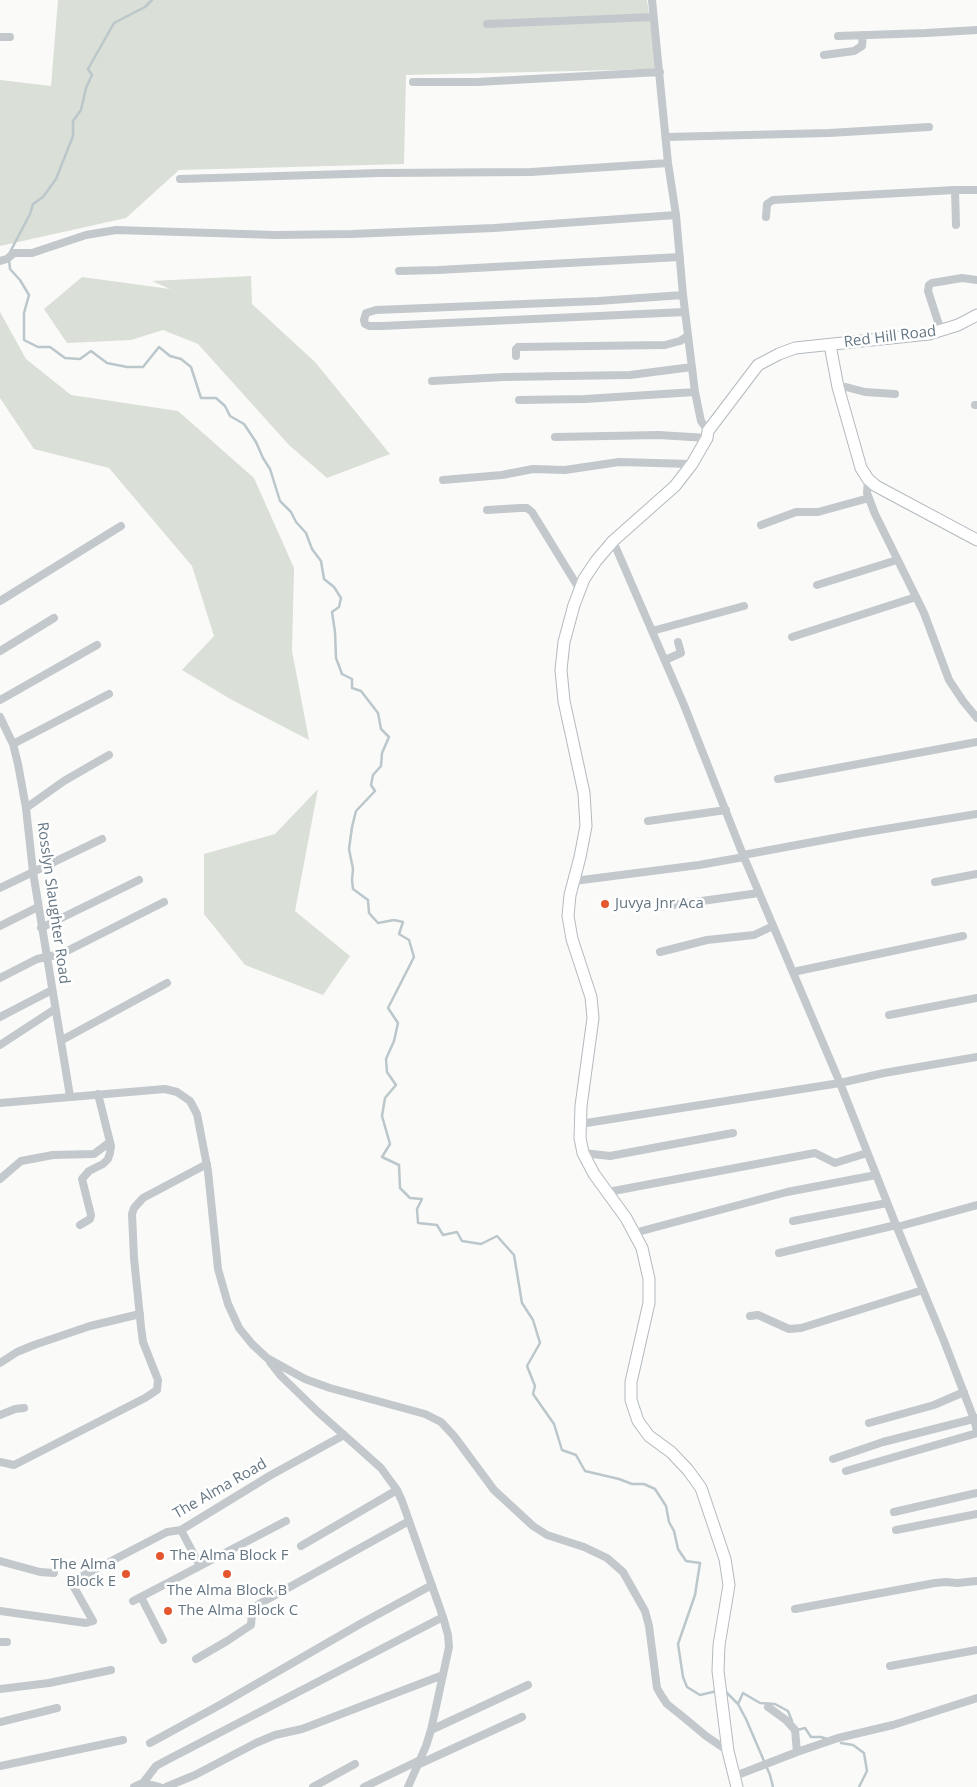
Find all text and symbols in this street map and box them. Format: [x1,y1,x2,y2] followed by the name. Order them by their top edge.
[843,322,937,352] street label: Red Hill Road
[33,821,73,985] street label: Rosslyn Slaughter Road
[615,895,704,913] place label: Juvya Jnr Aca
[599,898,611,910] marker: Juvya Jnr Aca
[170,1455,270,1523] street label: The Alma Road
[170,1547,288,1565] place label: The Alma Block F
[154,1550,166,1562] marker: The Alma Block F
[51,1556,116,1591] place label: The Alma Block E
[120,1568,132,1580] marker: The Alma Block E
[221,1568,233,1580] marker: The Alma Block B
[167,1582,287,1600] place label: The Alma Block B
[178,1602,298,1620] place label: The Alma Block C
[162,1605,174,1617] marker: The Alma Block C

